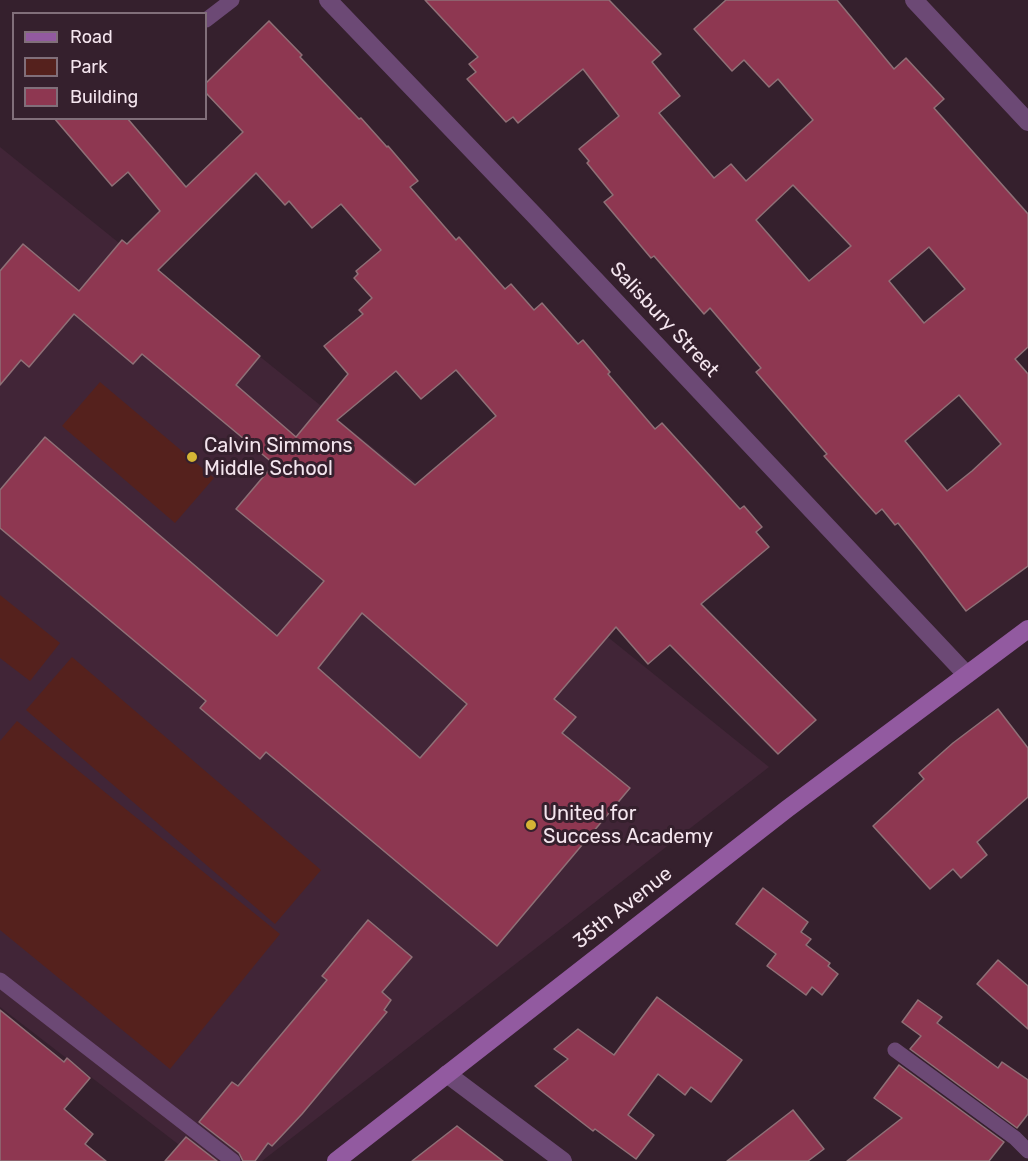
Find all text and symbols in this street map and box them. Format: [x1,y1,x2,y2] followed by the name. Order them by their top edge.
[12,12,207,120] legend
[70,26,113,48] text: Road
[70,56,107,78] text: Park
[70,86,138,108] text: Building
[605,257,723,383] street label: Salisbury Street
[204,434,353,481] place label: Calvin Simmons Middle School
[185,450,199,464] marker: Calvin Simmons Middle School
[543,802,713,849] place label: United for Success Academy
[524,818,538,832] marker: United for Success Academy
[569,862,677,954] street label: 35th Avenue

